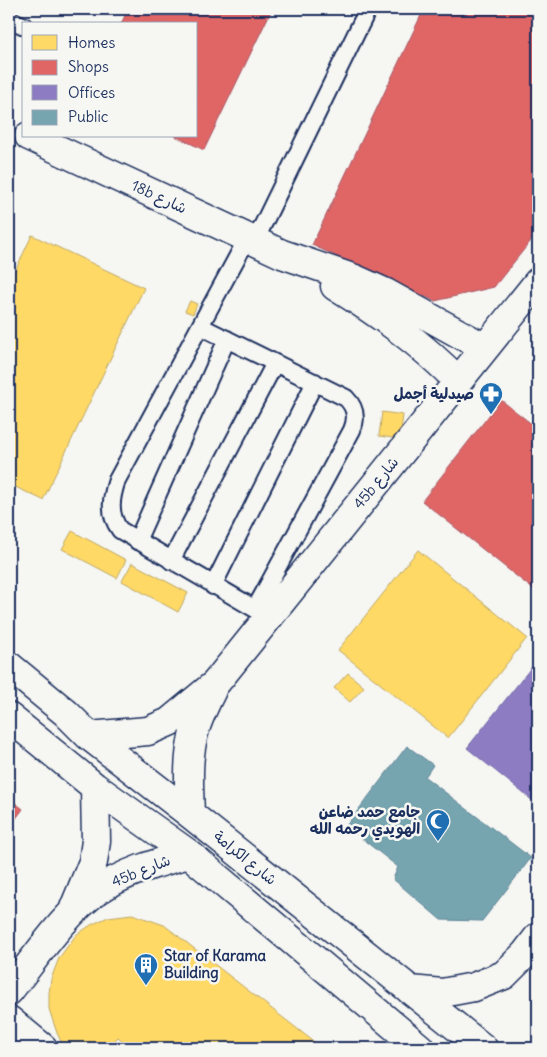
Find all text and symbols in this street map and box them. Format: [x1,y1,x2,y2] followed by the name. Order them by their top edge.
[22,22,198,138] legend
[68,33,115,52] text: Homes
[68,57,109,76] text: Shops
[68,83,115,102] text: Offices
[68,107,109,126] text: Public
[128,175,190,219] street label: 18b شارع
[478,381,504,415] pharmacy icon: صيدلية أجمل
[393,384,474,403] place label: صيدلية أجمل
[349,453,403,513] street label: 45b شارع
[310,802,420,841] place label: جامع حمد ضاعن الهويدي رحمه الله
[425,808,451,842] mosque icon: جامع حمد ضاعن الهويدي رحمه الله
[209,826,281,890] street label: شارع الكرامة
[109,850,173,892] street label: 45b شارع
[164,946,267,983] place label: Star of Karama Building
[133,952,159,986] building icon: Star of Karama Building

